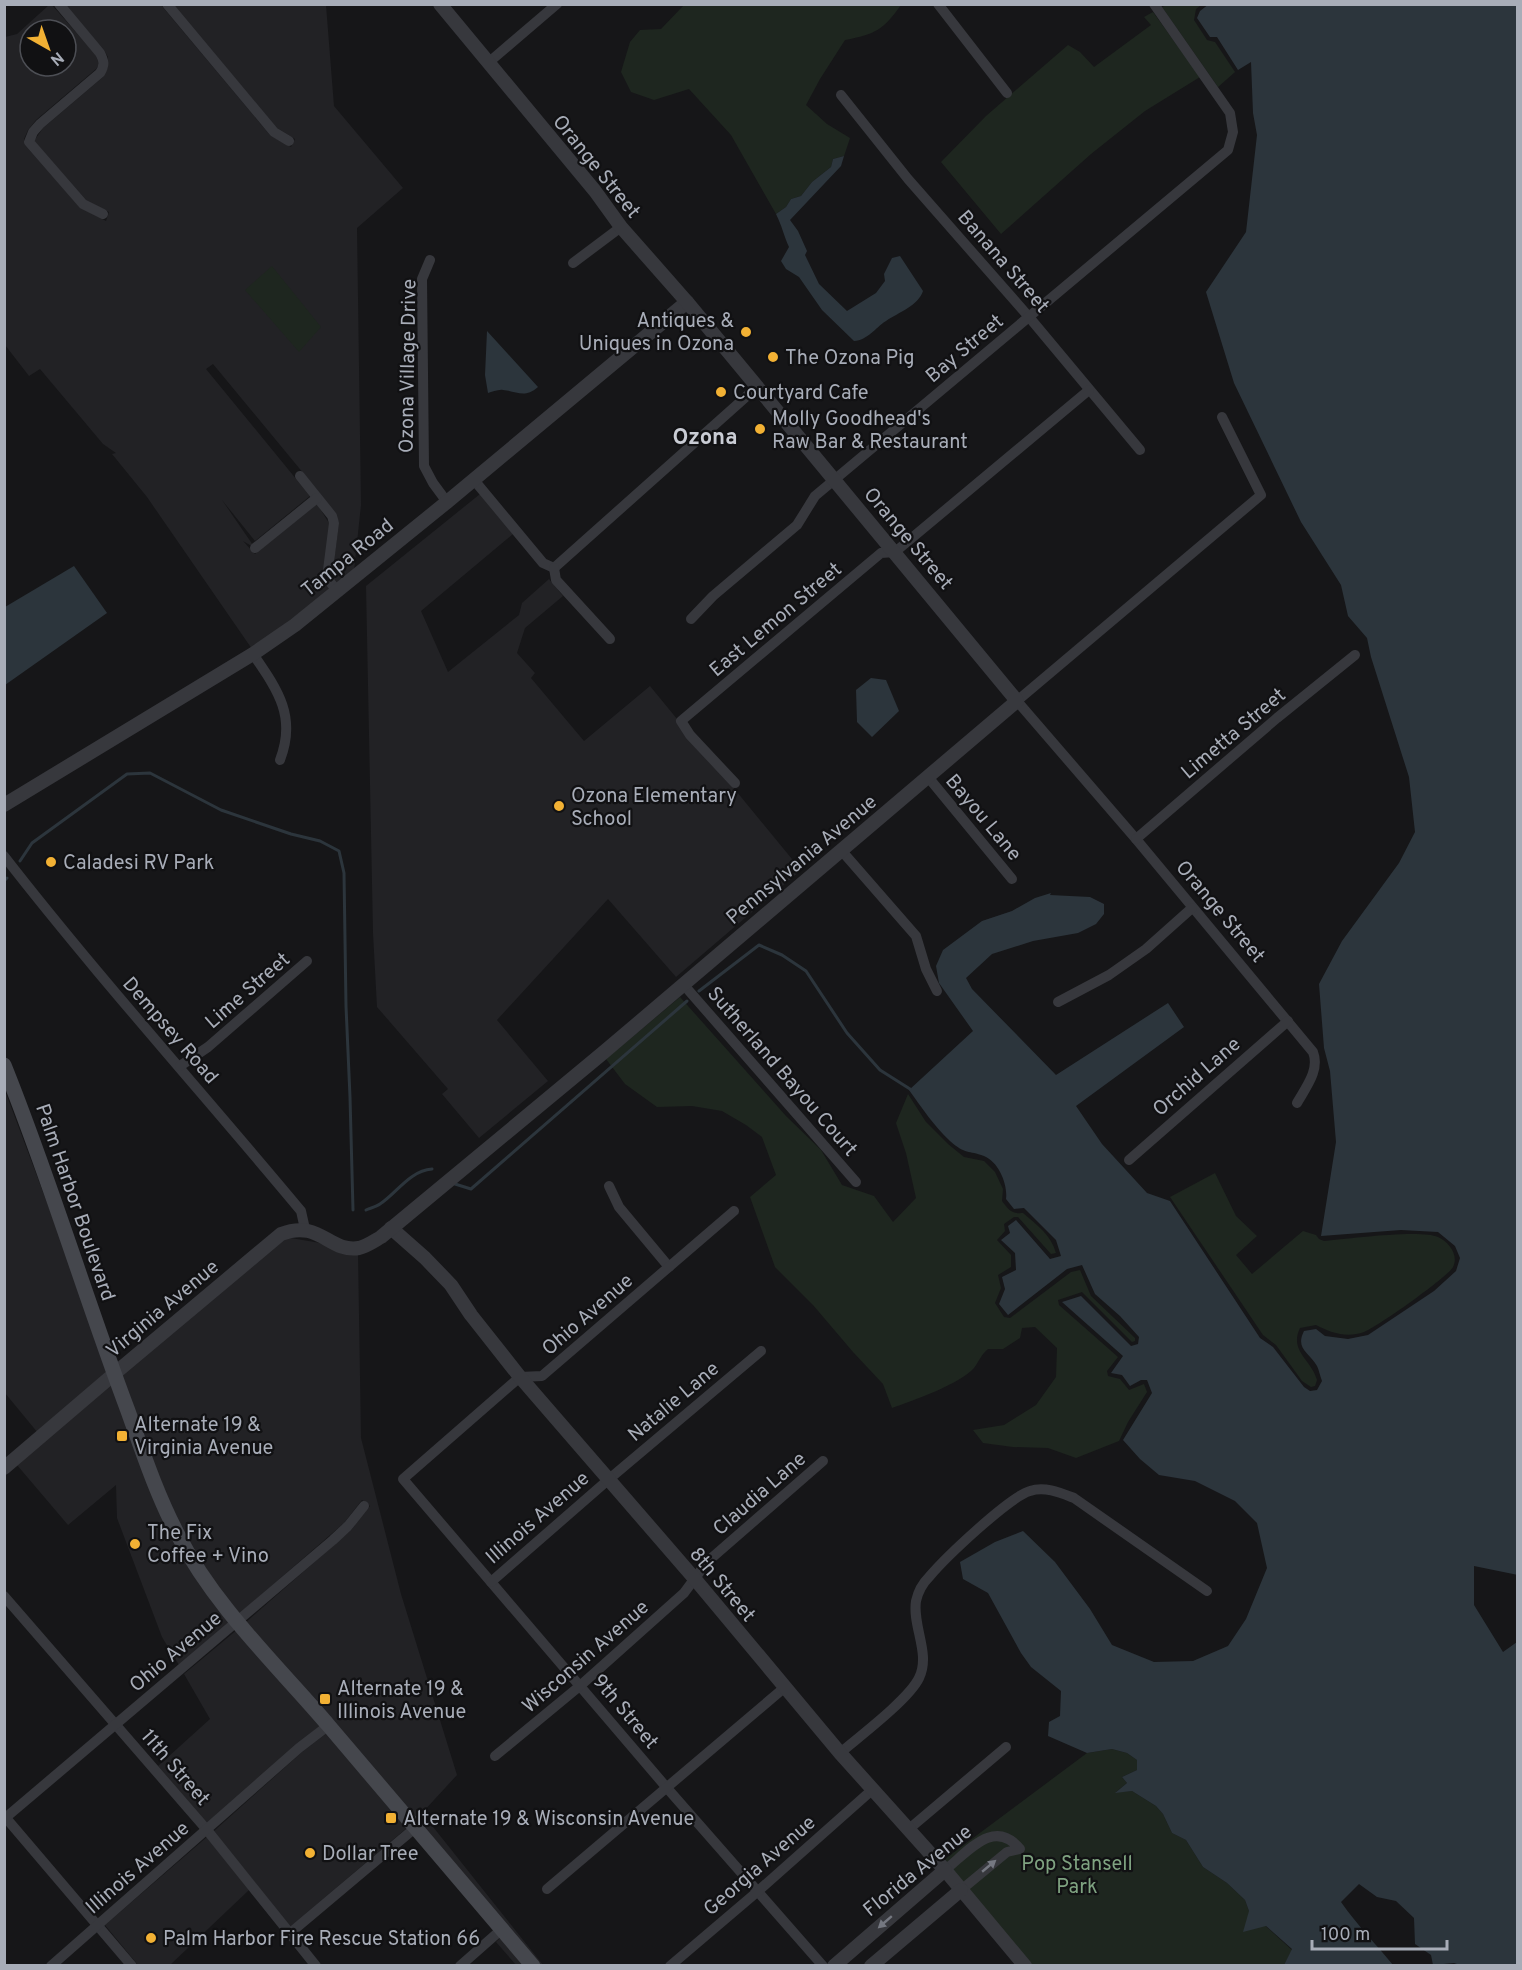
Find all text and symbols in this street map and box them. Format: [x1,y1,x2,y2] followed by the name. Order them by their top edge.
[18,18,78,78] north arrow
[46,47,67,69] text: N
[546,110,645,224] street label: Orange Street
[951,206,1054,319] street label: Banana Street
[394,279,424,453] street label: Ozona Village Drive
[579,309,734,358] place label: Antiques & Uniques in Ozona
[921,309,1010,390] street label: Bay Street
[739,325,753,339] marker: Antiques & Uniques in Ozona
[785,346,914,372] place label: The Ozona Pig
[766,350,780,364] marker: The Ozona Pig
[733,381,868,407] place label: Courtyard Cafe
[714,385,728,399] marker: Courtyard Cafe
[772,407,968,456] place label: Molly Goodhead's Raw Bar & Restaurant
[753,422,767,436] marker: Molly Goodhead's Raw Bar & Restaurant
[673,425,737,452] district label: Ozona
[857,483,958,596] street label: Orange Street
[297,513,400,604] street label: Tampa Road
[705,557,848,684] street label: East Lemon Street
[1177,683,1292,786] street label: Limetta Street
[939,769,1026,867] street label: Bayou Lane
[571,784,737,833] place label: Ozona Elementary School
[721,790,883,931] street label: Pennsylvania Avenue
[552,799,566,813] marker: Ozona Elementary School
[63,851,214,877] place label: Caladesi RV Park
[44,855,58,869] marker: Caladesi RV Park
[1169,856,1270,969] street label: Orange Street
[201,948,296,1035] street label: Lime Street
[116,972,223,1090] street label: Dempsey Road
[701,982,862,1163] street label: Sutherland Bayou Court
[1148,1032,1247,1123] street label: Orchid Lane
[28,1101,120,1305] street label: Palm Harbor Boulevard
[102,1255,225,1364] street label: Virginia Avenue
[537,1269,639,1362] street label: Ohio Avenue
[623,1357,725,1448] street label: Natalie Lane
[134,1413,273,1462] place label: Alternate 19 & Virginia Avenue
[115,1429,129,1443] marker: Alternate 19 & Virginia Avenue
[708,1447,812,1542] street label: Claudia Lane
[481,1466,596,1571] street label: Illinois Avenue
[147,1521,269,1570] place label: The Fix Coffee + Vino
[128,1537,142,1551] marker: The Fix Coffee + Vino
[683,1542,760,1628] street label: 8th Street
[517,1595,655,1720] street label: Wisconsin Avenue
[125,1606,228,1699] street label: Ohio Avenue
[586,1669,663,1755] street label: 9th Street
[337,1677,466,1726] place label: Alternate 19 & Illinois Avenue
[318,1692,332,1706] marker: Alternate 19 & Illinois Avenue
[134,1725,215,1812] street label: 11th Street
[403,1807,694,1833] place label: Alternate 19 & Wisconsin Avenue
[699,1810,822,1923] street label: Georgia Avenue
[384,1811,398,1825] marker: Alternate 19 & Wisconsin Avenue
[81,1816,196,1921] street label: Illinois Avenue
[858,1820,978,1923] street label: Florida Avenue
[322,1842,419,1868] place label: Dollar Tree
[303,1846,317,1860] marker: Dollar Tree
[1021,1852,1133,1901] park label: Pop Stansell Park
[981,1860,996,1873] one-way arrow
[1312,1913,1447,1951] scale bar
[878,1915,893,1928] one-way arrow
[1321,1924,1370,1947] text: 100 m
[163,1927,480,1953] place label: Palm Harbor Fire Rescue Station 66
[144,1931,158,1945] marker: Palm Harbor Fire Rescue Station 66

